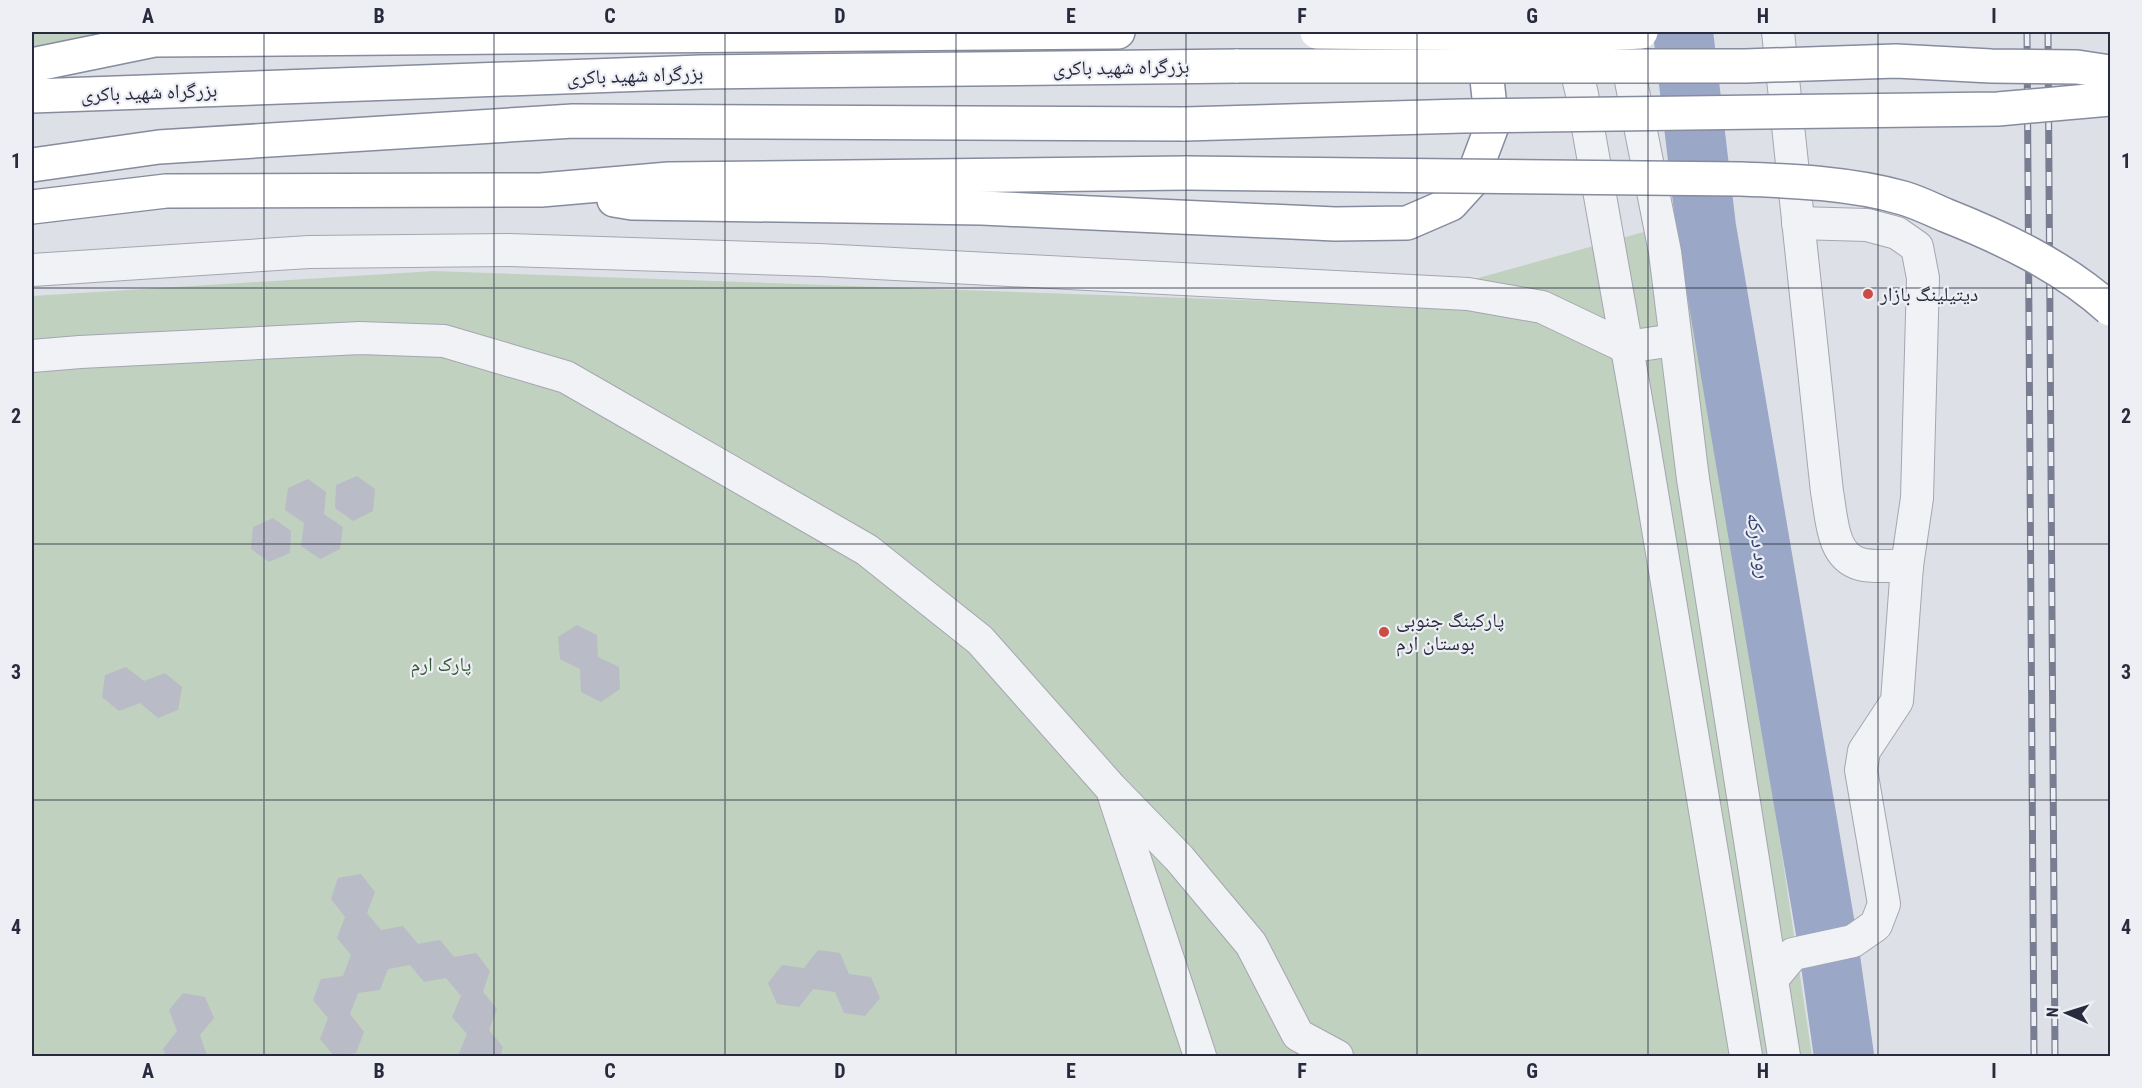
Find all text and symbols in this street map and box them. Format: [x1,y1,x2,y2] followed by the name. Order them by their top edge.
[142,4,154,28] text: A
[373,4,385,28] text: B
[604,4,616,28] text: C
[834,4,846,28] text: D
[1066,4,1076,28] text: E
[1297,4,1307,28] text: F
[1526,4,1538,28] text: G
[1757,4,1769,28] text: H
[1991,4,1997,28] text: I
[1053,54,1189,80] street label: بزرگراه شهید باکری
[566,61,704,89] street label: بزرگراه شهید باکری
[80,78,218,106] street label: بزرگراه شهید باکری
[11,149,21,173] text: 1
[2121,149,2131,173] text: 1
[1879,282,1978,306] place label: دیتیلینگ بازار
[1861,287,1875,301] marker: دیتیلینگ بازار
[11,404,21,428] text: 2
[2121,404,2131,428] text: 2
[1742,510,1776,580] water label: رود درکه
[1396,608,1504,657] place label: پارکینگ جنوبی بوستان ارم
[1377,625,1391,639] marker: پارکینگ جنوبی بوستان ارم
[411,652,472,678] park label: پارک ارم
[11,660,21,684] text: 3
[2121,660,2131,684] text: 3
[11,915,21,939] text: 4
[2121,915,2131,939] text: 4
[2037,983,2097,1043] north arrow
[2043,1007,2062,1018] text: N
[142,1059,154,1083] text: A
[373,1059,385,1083] text: B
[604,1059,616,1083] text: C
[834,1059,846,1083] text: D
[1066,1059,1076,1083] text: E
[1297,1059,1307,1083] text: F
[1526,1059,1538,1083] text: G
[1757,1059,1769,1083] text: H
[1991,1059,1997,1083] text: I

